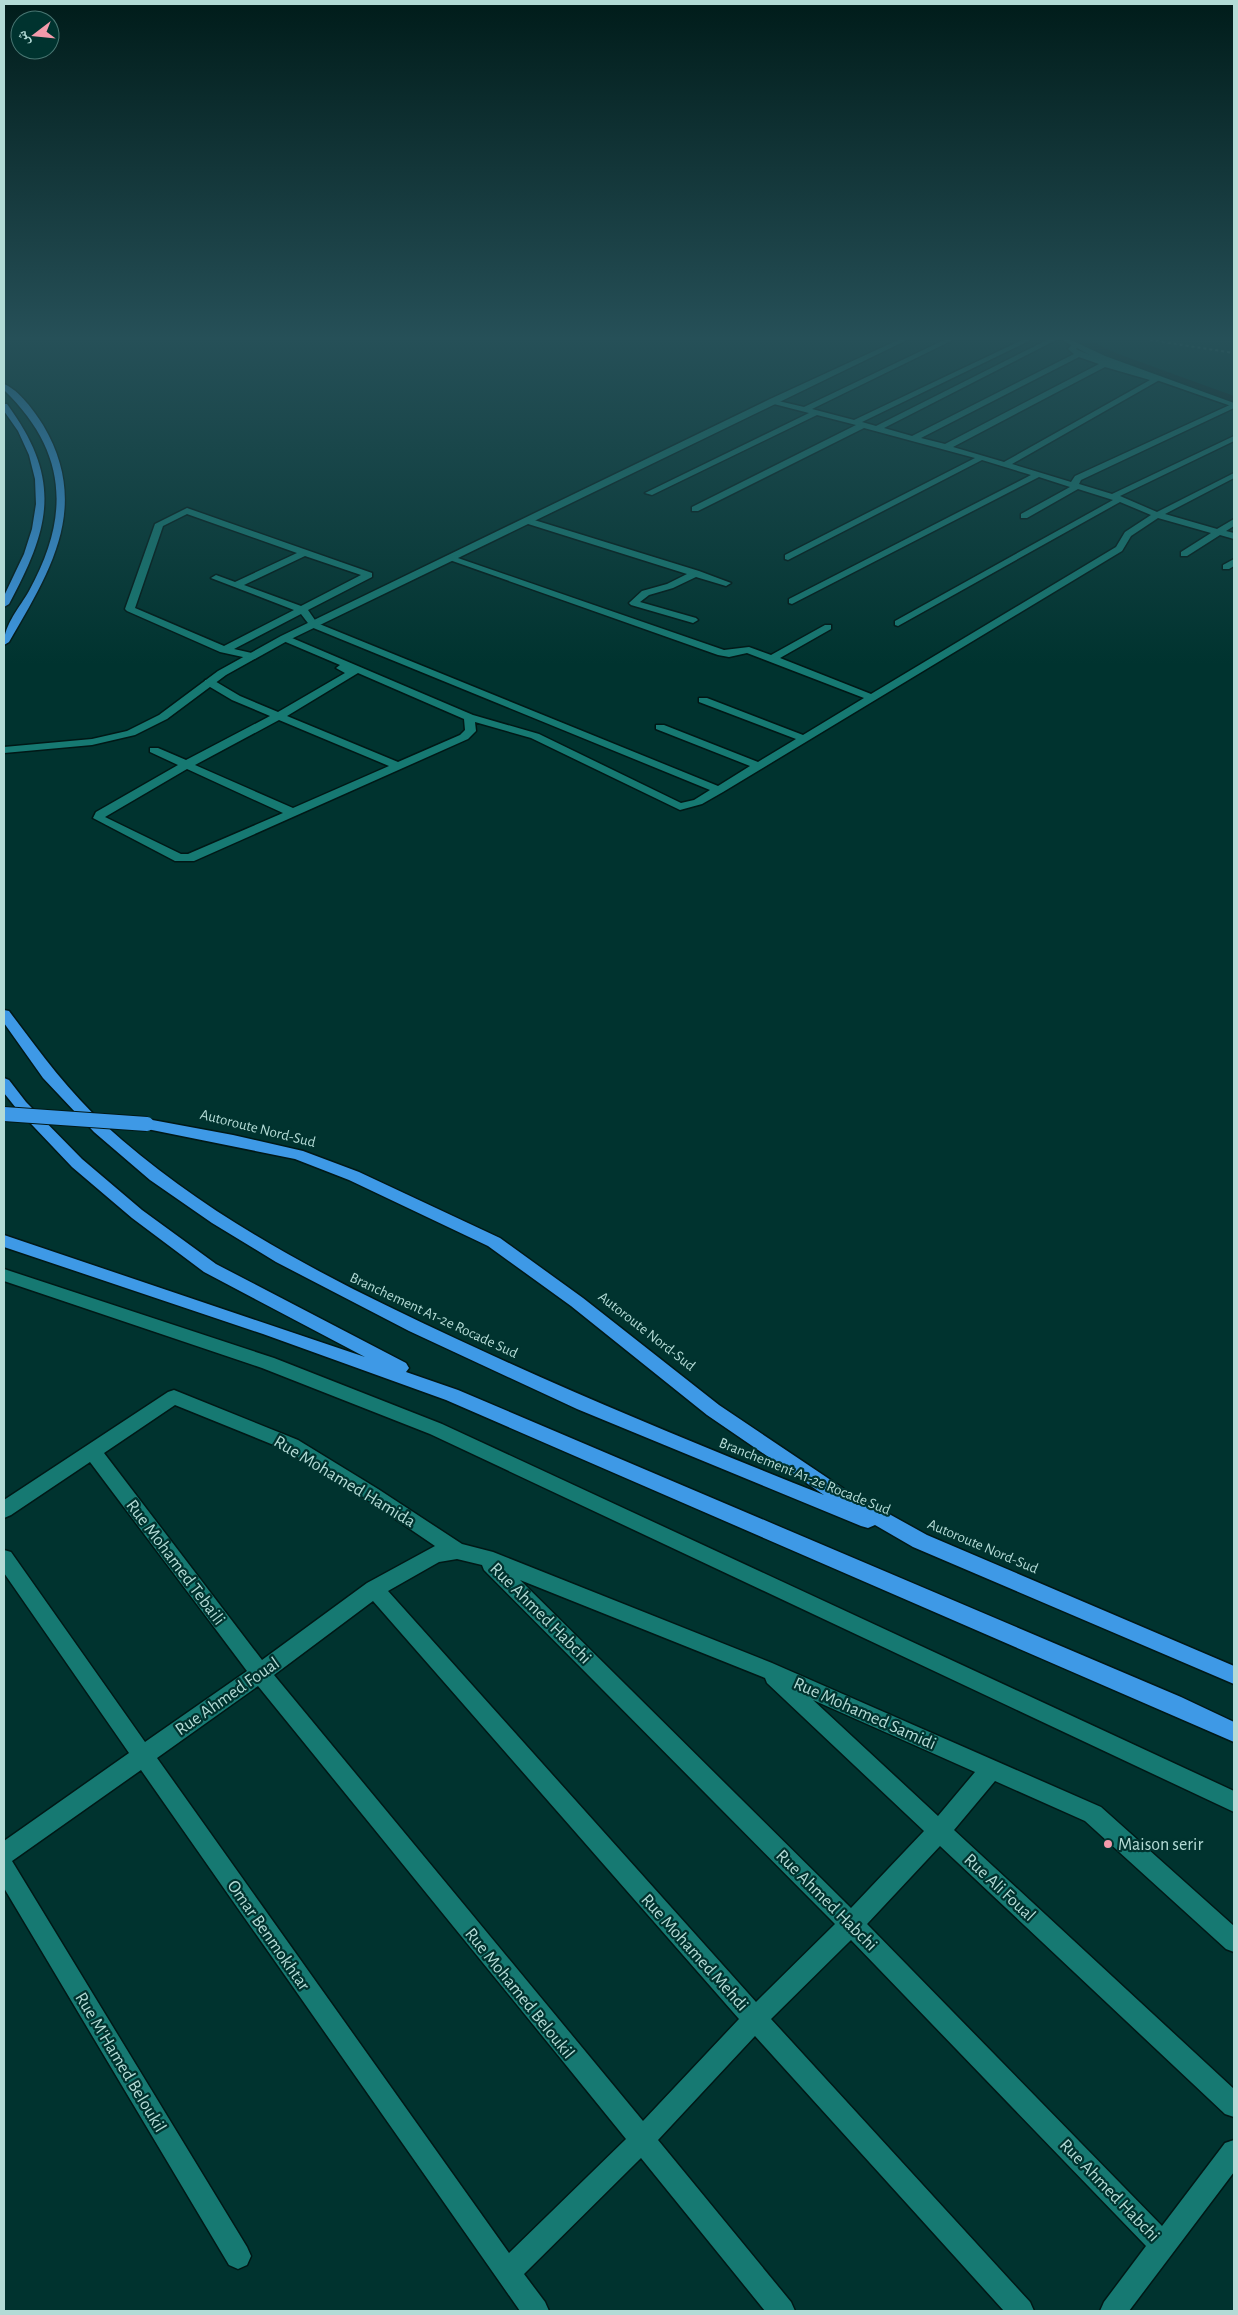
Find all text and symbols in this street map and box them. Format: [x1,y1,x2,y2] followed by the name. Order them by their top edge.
[10,10,60,60] north arrow
[15,29,33,47] text: ش
[199,1107,317,1150] street label: Autoroute Nord-Sud
[347,1270,520,1361] street label: Branchement A1-2e Rocade Sud
[595,1289,698,1374] street label: Autoroute Nord-Sud
[271,1432,418,1531] street label: Rue Mohamed Hamida
[717,1435,893,1518] street label: Branchement A1-2e Rocade Sud
[122,1497,228,1629] street label: Rue Mohamed Tebaili
[925,1516,1040,1577] street label: Autoroute Nord-Sud
[486,1560,594,1668] street label: Rue Ahmed Habchi
[172,1654,283,1739] street label: Rue Ahmed Foual
[791,1674,939,1753] street label: Rue Mohamed Samidi
[1118,1836,1203,1854] place label: Maison serir
[1102,1838,1114,1850] marker: Maison serir
[772,1847,880,1955] street label: Rue Ahmed Habchi
[960,1850,1038,1925] street label: Rue Ali Foual
[223,1877,313,1994] street label: Omar Benmokhtar
[637,1891,751,2015] street label: Rue Mohamed Mehdi
[461,1925,577,2062] street label: Rue Mohamed Beloukil
[71,1989,169,2136] street label: Rue M'Hamed Beloukil
[1056,2136,1163,2245] street label: Rue Ahmed Habchi

